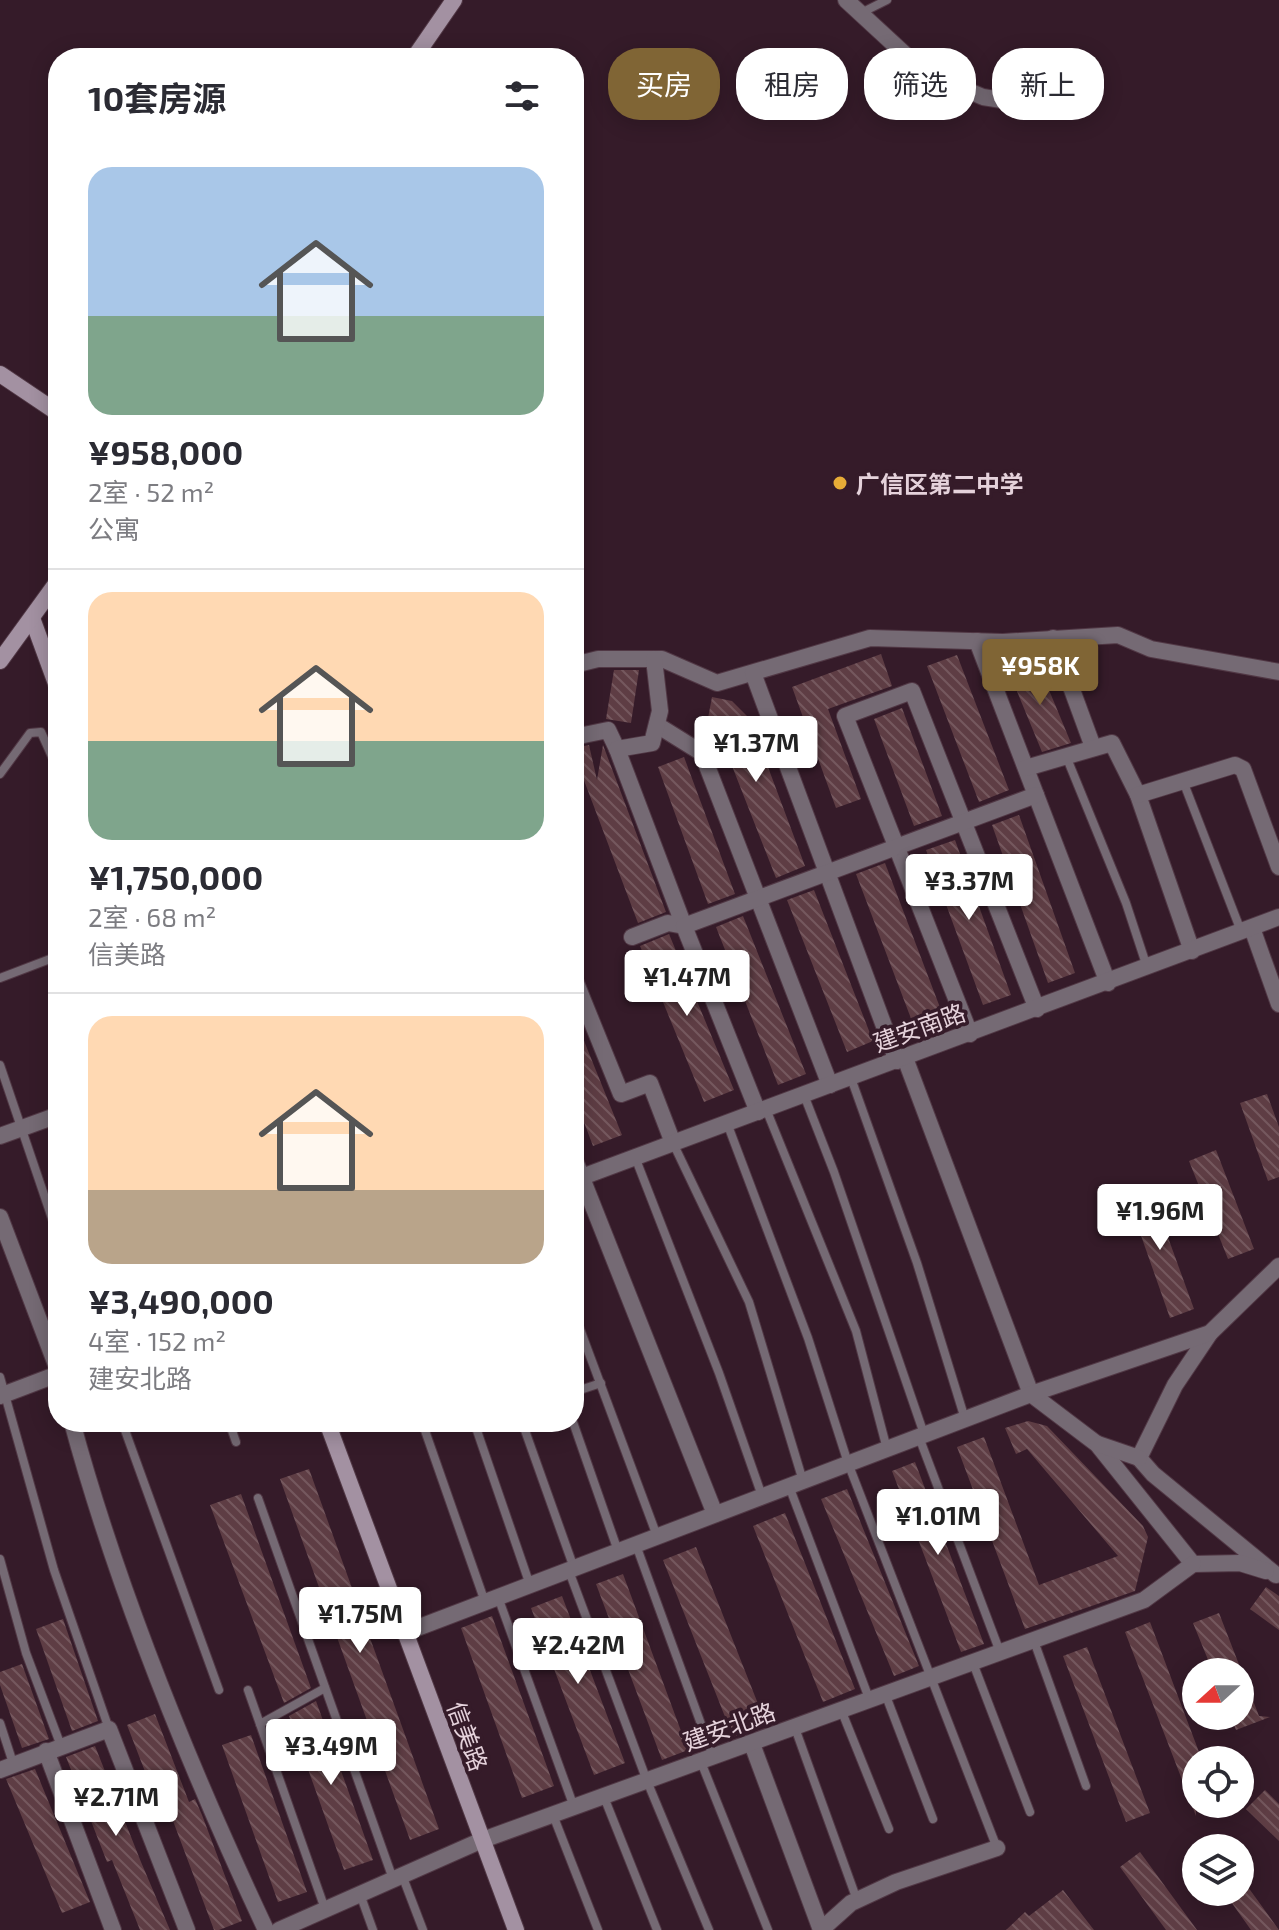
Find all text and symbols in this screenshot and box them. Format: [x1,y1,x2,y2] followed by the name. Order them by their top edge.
[608,48,720,120] chip: 买房
[736,48,848,120] chip: 租房
[864,48,976,120] chip: 筛选
[992,48,1104,120] chip: 新上
[500,74,544,118] icon: filters
[88,77,226,118] text: 10套房源
[244,219,388,363] icon: home
[88,431,243,472] text: ¥958,000
[856,469,1024,498] place label: 广信区第二中学
[831,474,849,492] marker: 广信区第二中学
[88,476,214,507] text: 2室 · 52 m²
[88,513,140,544] text: 公寓
[984,639,1096,707] pin: ¥958K
[244,644,388,788] icon: home
[1000,649,1080,680] text: ¥958K
[691,716,821,784] pin: ¥1.37M
[712,726,800,757] text: ¥1.37M
[904,854,1034,922] pin: ¥3.37M
[88,856,263,897] text: ¥1,750,000
[924,864,1014,895] text: ¥3.37M
[88,901,216,932] text: 2室 · 68 m²
[88,938,166,969] text: 信美路
[622,950,752,1018] pin: ¥1.47M
[643,960,731,991] text: ¥1.47M
[869,997,969,1057] street label: 建安南路
[244,1068,388,1212] icon: home
[1095,1184,1225,1252] pin: ¥1.96M
[1115,1194,1205,1225] text: ¥1.96M
[88,1280,274,1321] text: ¥3,490,000
[88,1325,226,1356] text: 4室 · 152 m²
[88,1362,192,1393] text: 建安北路
[873,1489,1003,1557] pin: ¥1.01M
[895,1499,981,1530] text: ¥1.01M
[295,1587,425,1655] pin: ¥1.75M
[317,1597,403,1628] text: ¥1.75M
[513,1618,643,1686] pin: ¥2.42M
[531,1628,625,1659] text: ¥2.42M
[1182,1658,1254,1730] north arrow
[1182,1658,1254,1906] map controls
[679,1696,779,1756] street label: 建安北路
[442,1697,494,1775] street label: 信美路
[266,1719,396,1787] pin: ¥3.49M
[284,1729,378,1760] text: ¥3.49M
[1182,1746,1254,1818] button: locate
[51,1770,181,1838] pin: ¥2.71M
[73,1780,159,1811] text: ¥2.71M
[1182,1834,1254,1906] button: layers

